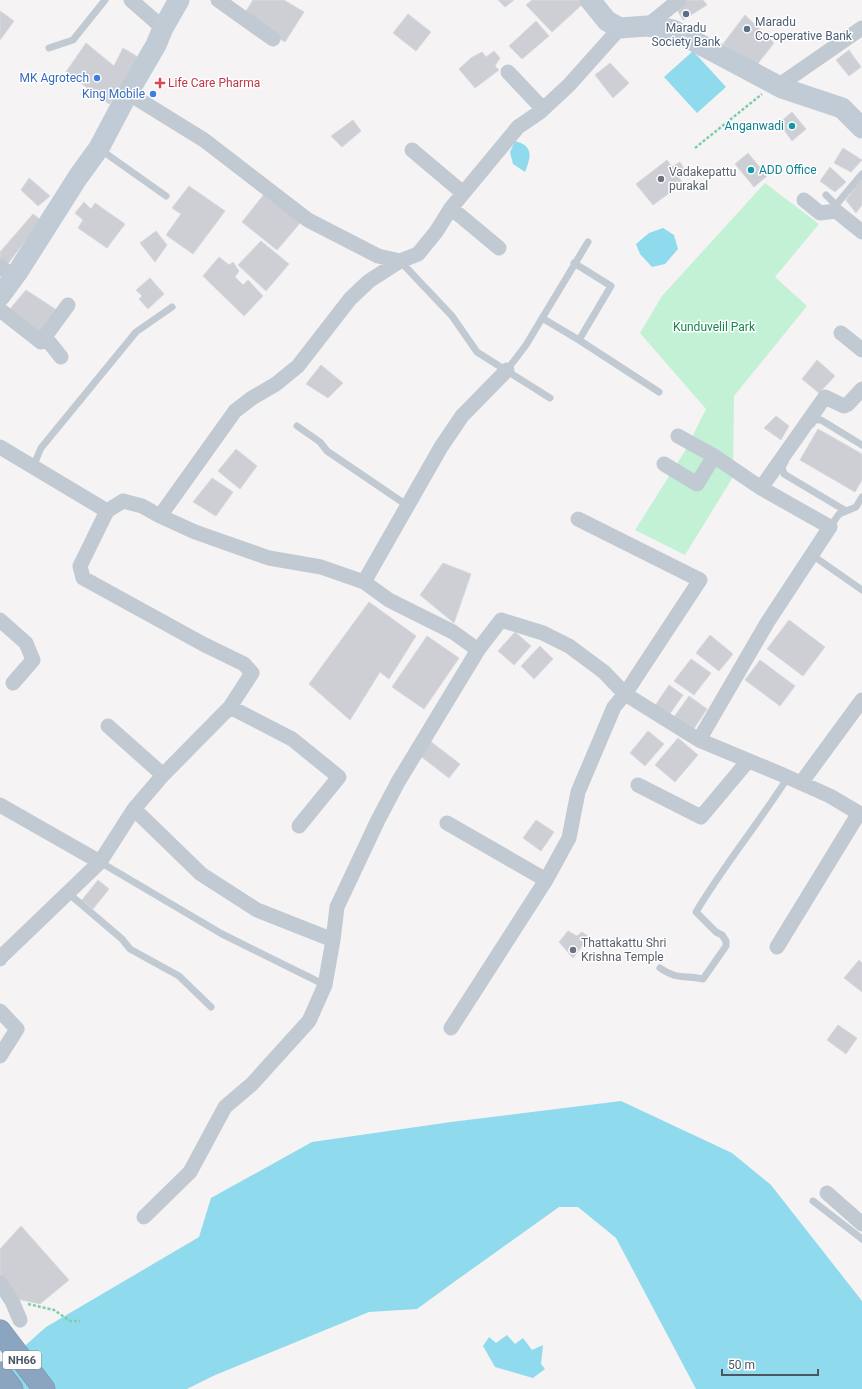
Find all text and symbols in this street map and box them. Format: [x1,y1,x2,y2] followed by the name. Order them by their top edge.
[681,9,691,19] marker: Maradu Society Bank
[755,15,853,43] place label: Maradu Co-operative Bank
[652,21,721,49] place label: Maradu Society Bank
[742,24,752,34] marker: Maradu Co-operative Bank
[19,71,89,85] place label: MK Agrotech
[92,73,102,83] marker: MK Agrotech
[168,76,260,90] place label: Life Care Pharma
[155,78,165,88] marker: Life Care Pharma
[82,87,145,101] place label: King Mobile
[148,89,158,99] marker: King Mobile
[724,119,784,133] place label: Anganwadi
[787,121,797,131] marker: Anganwadi
[759,163,817,177] place label: ADD Office
[669,165,736,193] place label: Vadakepattu purakal
[746,165,756,175] marker: ADD Office
[656,174,666,184] marker: Vadakepattu purakal
[673,320,756,334] park label: Kunduvelil Park
[581,936,667,964] place label: Thattakattu Shri Krishna Temple
[568,945,578,955] marker: Thattakattu Shri Krishna Temple
[3,1351,41,1369] road number: NH66
[722,1351,818,1377] scale bar
[728,1358,755,1372] text: 50 m

